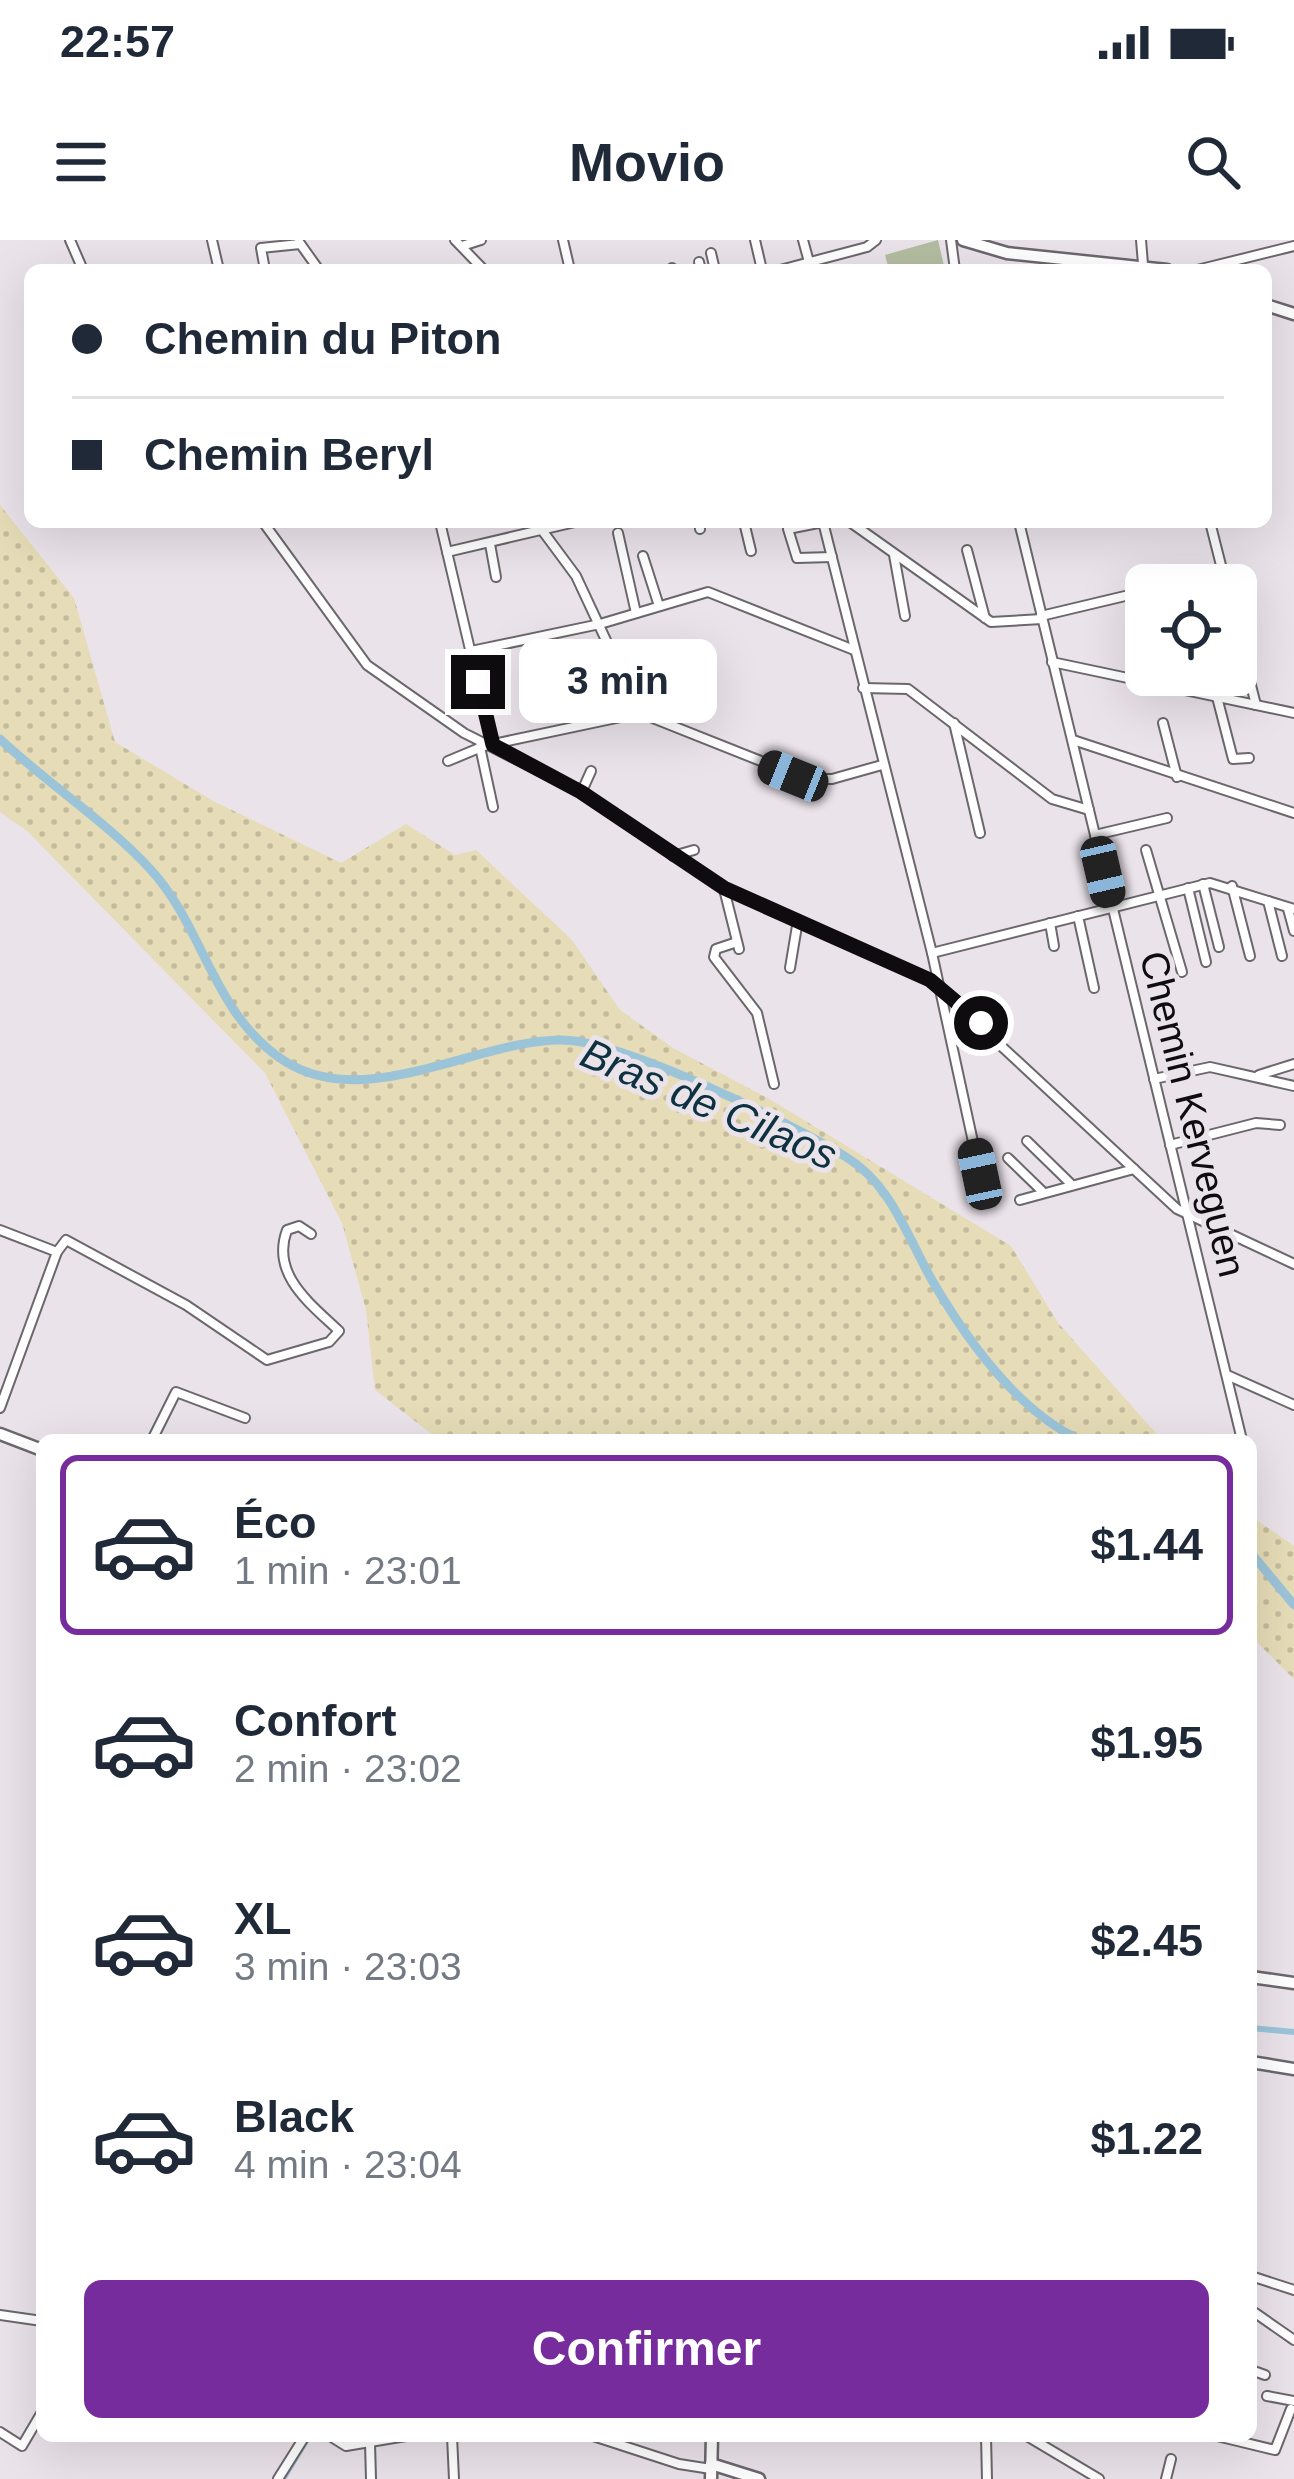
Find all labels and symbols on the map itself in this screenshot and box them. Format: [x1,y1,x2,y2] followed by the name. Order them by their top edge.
[520,640,718,724] callout: 3 min
[451,655,505,709] route end
[753,746,833,806] car
[1077,833,1129,911] car
[1132,947,1254,1281] street label: Chemin Kerveguen
[954,996,1008,1050] route start
[574,1029,844,1179] water label: Bras de Cilaos
[955,1135,1005,1213] car

